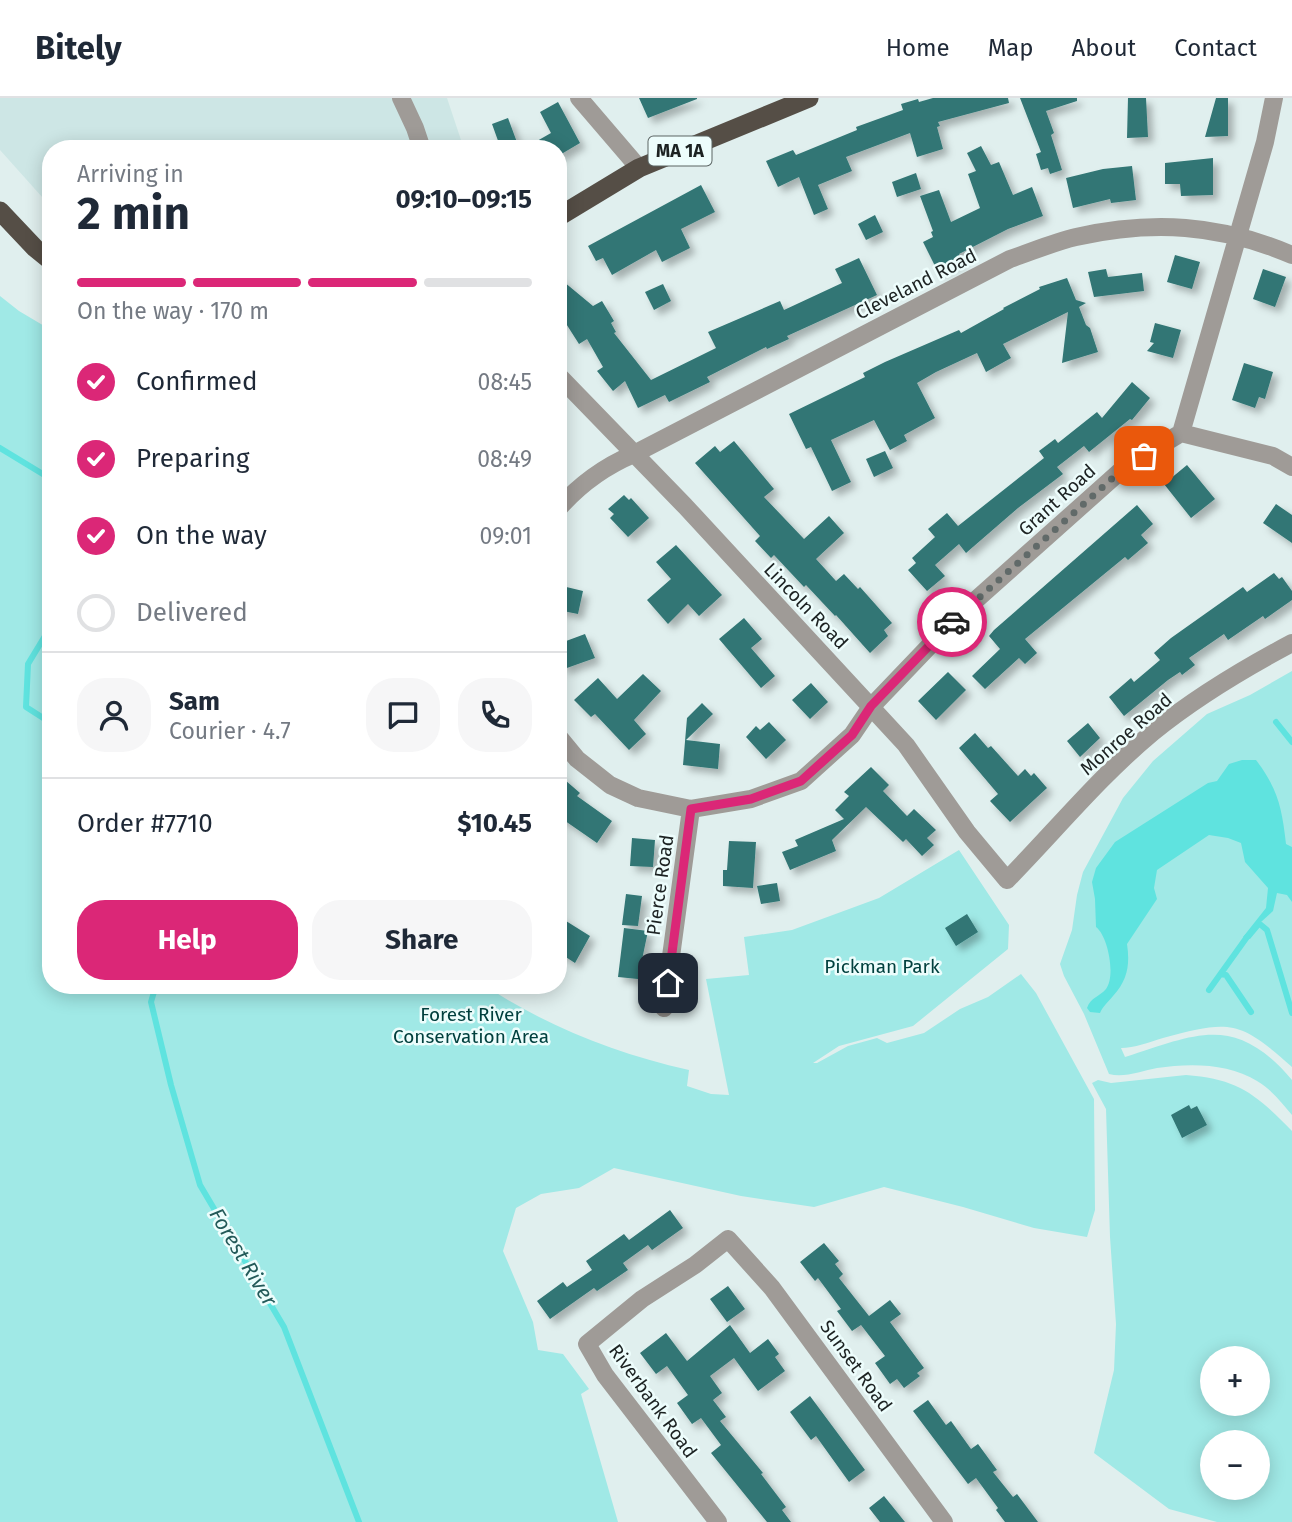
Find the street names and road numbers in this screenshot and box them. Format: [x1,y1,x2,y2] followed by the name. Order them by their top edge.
[648,136,712,166] road number: MA 1A
[852,244,980,324] street label: Cleveland Road
[1014,459,1100,541] street label: Grant Road
[759,558,853,654] street label: Lincoln Road
[1075,688,1177,780] street label: Monroe Road
[642,833,678,937] street label: Pierce Road
[815,1316,897,1416] street label: Sunset Road
[604,1340,702,1462] street label: Riverbank Road

